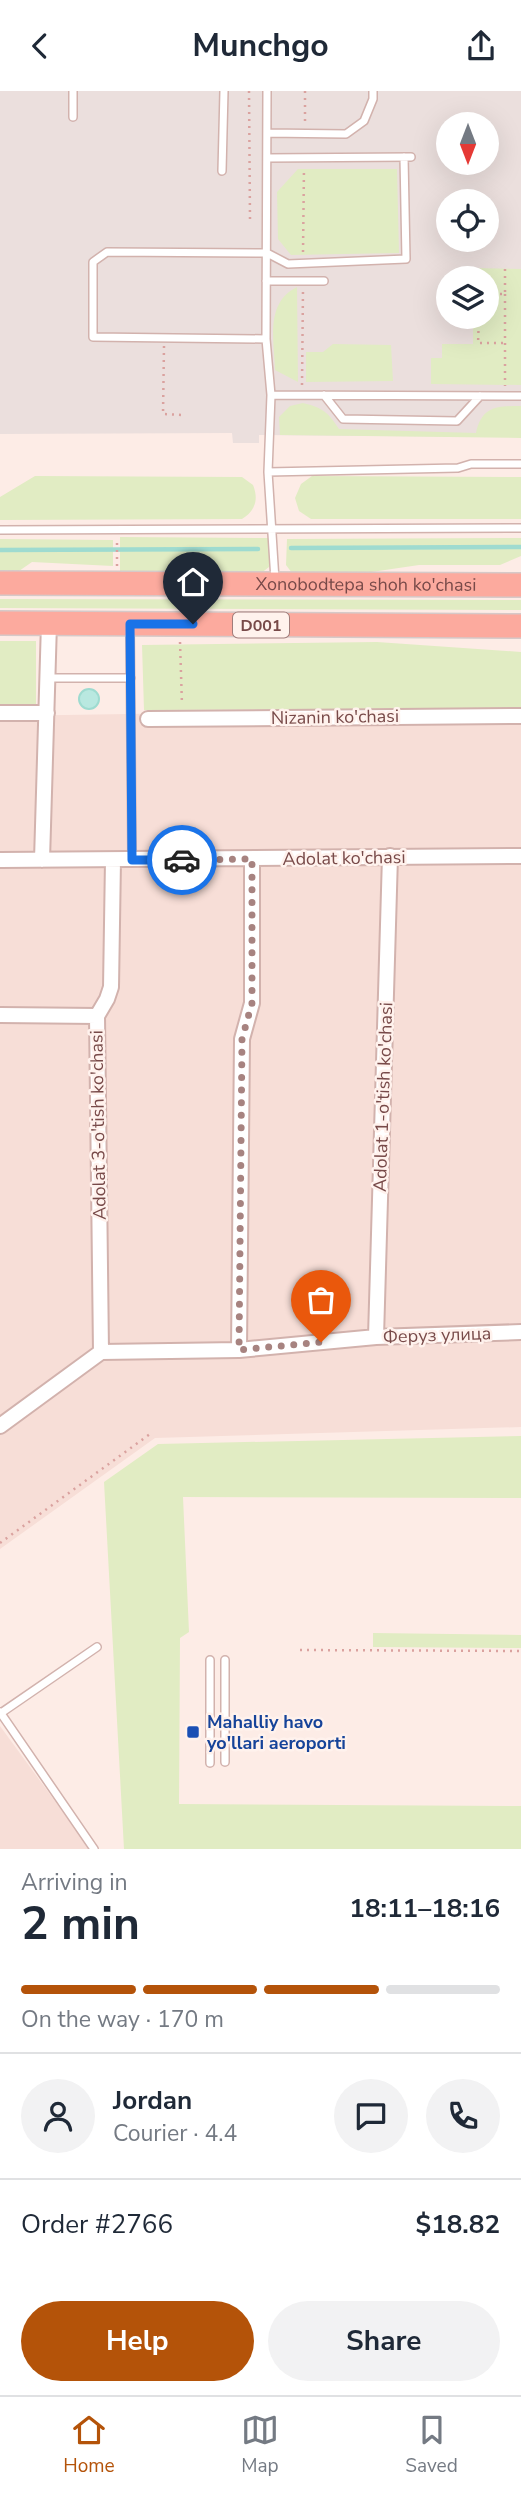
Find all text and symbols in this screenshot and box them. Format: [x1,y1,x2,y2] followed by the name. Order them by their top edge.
[192,24,329,67] text: Munchgo
[21,27,59,65] icon: back
[462,27,500,65] icon: share
[436,112,499,175] north arrow
[436,112,499,329] map controls
[436,189,499,252] button: locate
[436,266,499,329] button: layers
[163,552,223,624] pin
[174,563,212,601] icon: home
[255,572,477,597] street label: Xonobodtepa shoh ko'chasi
[233,613,289,638] road number: D001
[271,704,399,730] street label: Nizanin ko'chasi
[147,825,217,895] courier
[163,841,201,879] icon: car
[282,845,406,871] street label: Adolat ko'chasi
[368,1002,398,1192] street label: Adolat 1-o'tish ko'chasi
[84,1030,112,1220] street label: Adolat 3-o'tish ko'chasi
[291,1270,351,1342] pin
[302,1281,340,1319] icon: bag
[382,1321,492,1349] street label: Феруз улица
[206,1710,346,1755] place label: Mahalliy havo yo'llari aeroporti
[185,1724,201,1740] marker: Mahalliy havo yo'llari aeroporti
[21,1867,128,1898] text: Arriving in
[349,1891,500,1926] text: 18:11–18:16
[21,1892,140,1955] text: 2 min
[21,2004,224,2035] text: On the way · 170 m
[21,2079,95,2153] button: person
[334,2079,408,2153] button: chat
[426,2079,500,2153] button: phone
[113,2083,192,2118] text: Jordan
[113,2118,237,2149] text: Courier · 4.4
[21,2207,173,2242] text: Order #2766
[416,2207,500,2242] text: $18.82
[21,2301,254,2381] button: Help
[268,2301,500,2381] button: Share
[63,2411,115,2479] tab: Home
[241,2411,279,2479] tab: Map
[405,2411,458,2479] tab: Saved

